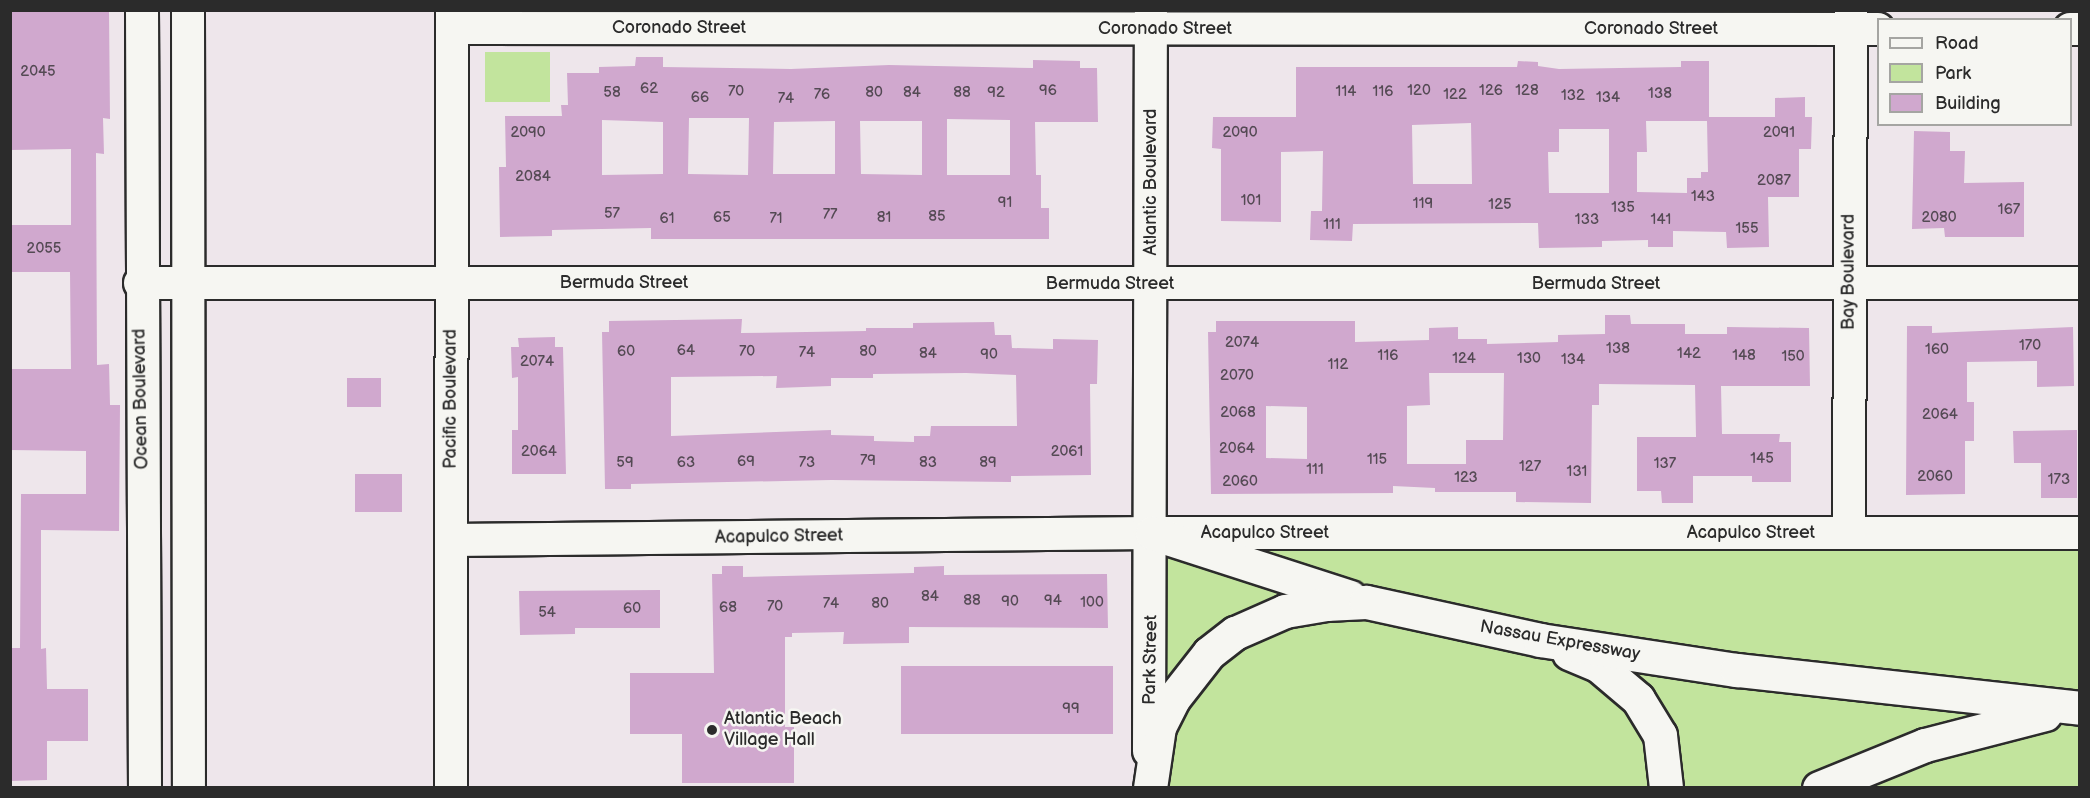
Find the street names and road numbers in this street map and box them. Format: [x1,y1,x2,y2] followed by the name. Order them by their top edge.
[612,17,746,39] street label: Coronado Street
[1098,18,1232,40] street label: Coronado Street
[1584,18,1718,40] street label: Coronado Street
[1140,109,1162,255] street label: Atlantic Boulevard
[1838,213,1860,331] street label: Bay Boulevard
[559,272,689,294] street label: Bermuda Street
[1045,273,1175,295] street label: Bermuda Street
[1531,273,1661,295] street label: Bermuda Street
[129,328,153,470] street label: Ocean Boulevard
[440,329,462,469] street label: Pacific Boulevard
[1201,522,1329,544] street label: Acapulco Street
[1687,522,1815,544] street label: Acapulco Street
[714,525,844,549] street label: Acapulco Street
[1139,615,1163,705] street label: Park Street
[1478,616,1642,666] street label: Nassau Expressway

